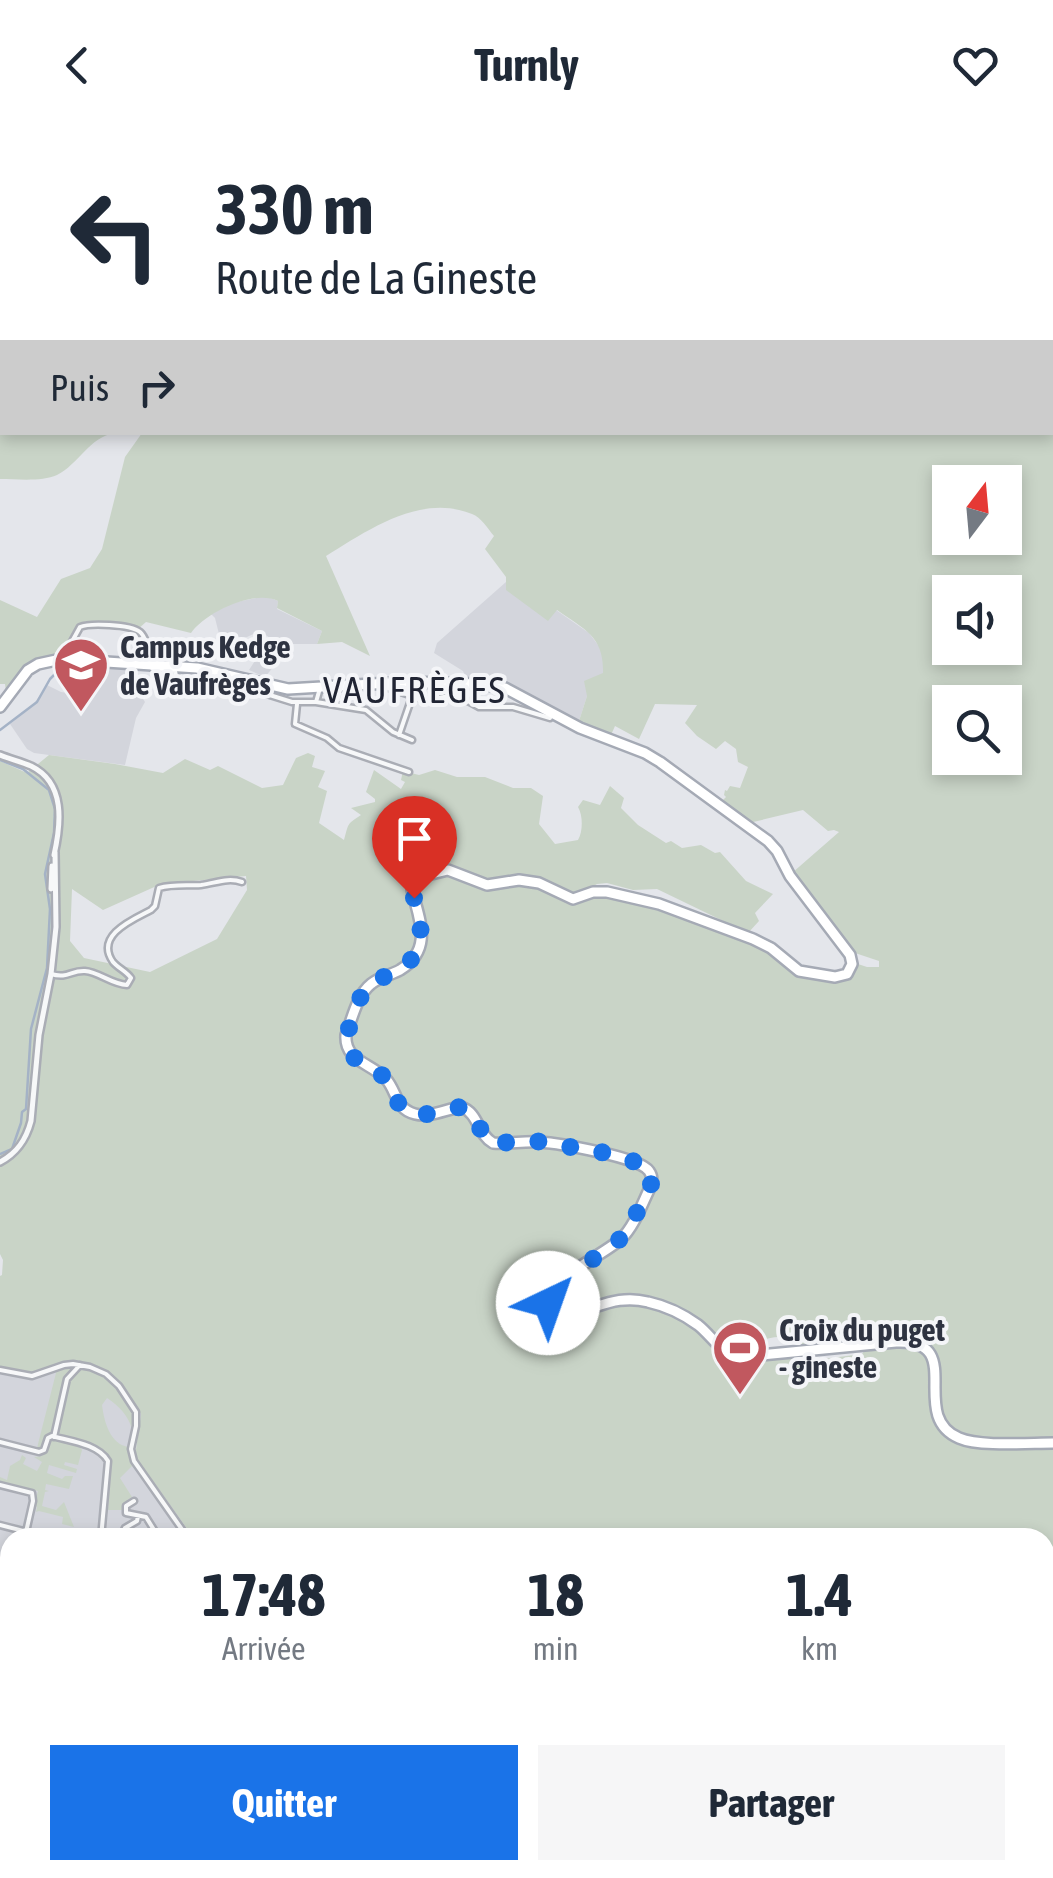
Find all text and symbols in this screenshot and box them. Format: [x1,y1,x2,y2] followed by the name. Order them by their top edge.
[50,38,105,93] icon: back
[948,38,1003,93] icon: heart
[474,39,579,91] text: Turnly
[215,169,374,249] text: 330 m
[50,170,180,300] icon: left
[215,252,537,304] text: Route de La Gineste
[129,360,184,415] icon: right
[50,366,109,409] text: Puis
[932,465,1022,555] north arrow
[932,465,1022,775] map controls
[932,575,1022,665] button: sound
[120,628,291,702] place label: Campus Kedge de Vaufrèges
[51,635,111,714] school or university icon: Campus Kedge de Vaufrèges
[323,668,507,711] district label: VAUFRÈGES
[932,685,1022,775] button: search
[372,796,457,899] pin
[387,811,442,866] icon: arrive
[496,1251,600,1355] position arrow
[779,1311,946,1385] place label: Croix du puget - gineste
[710,1318,770,1397] sports icon: Croix du puget - gineste
[202,1560,325,1629] text: 17:48
[527,1560,584,1629] text: 18
[786,1560,853,1629] text: 1.4
[222,1630,306,1667] text: Arrivée
[533,1630,579,1667] text: min
[801,1630,838,1667] text: km
[50,1745,518,1860] button: Quitter
[538,1745,1005,1860] button: Partager

